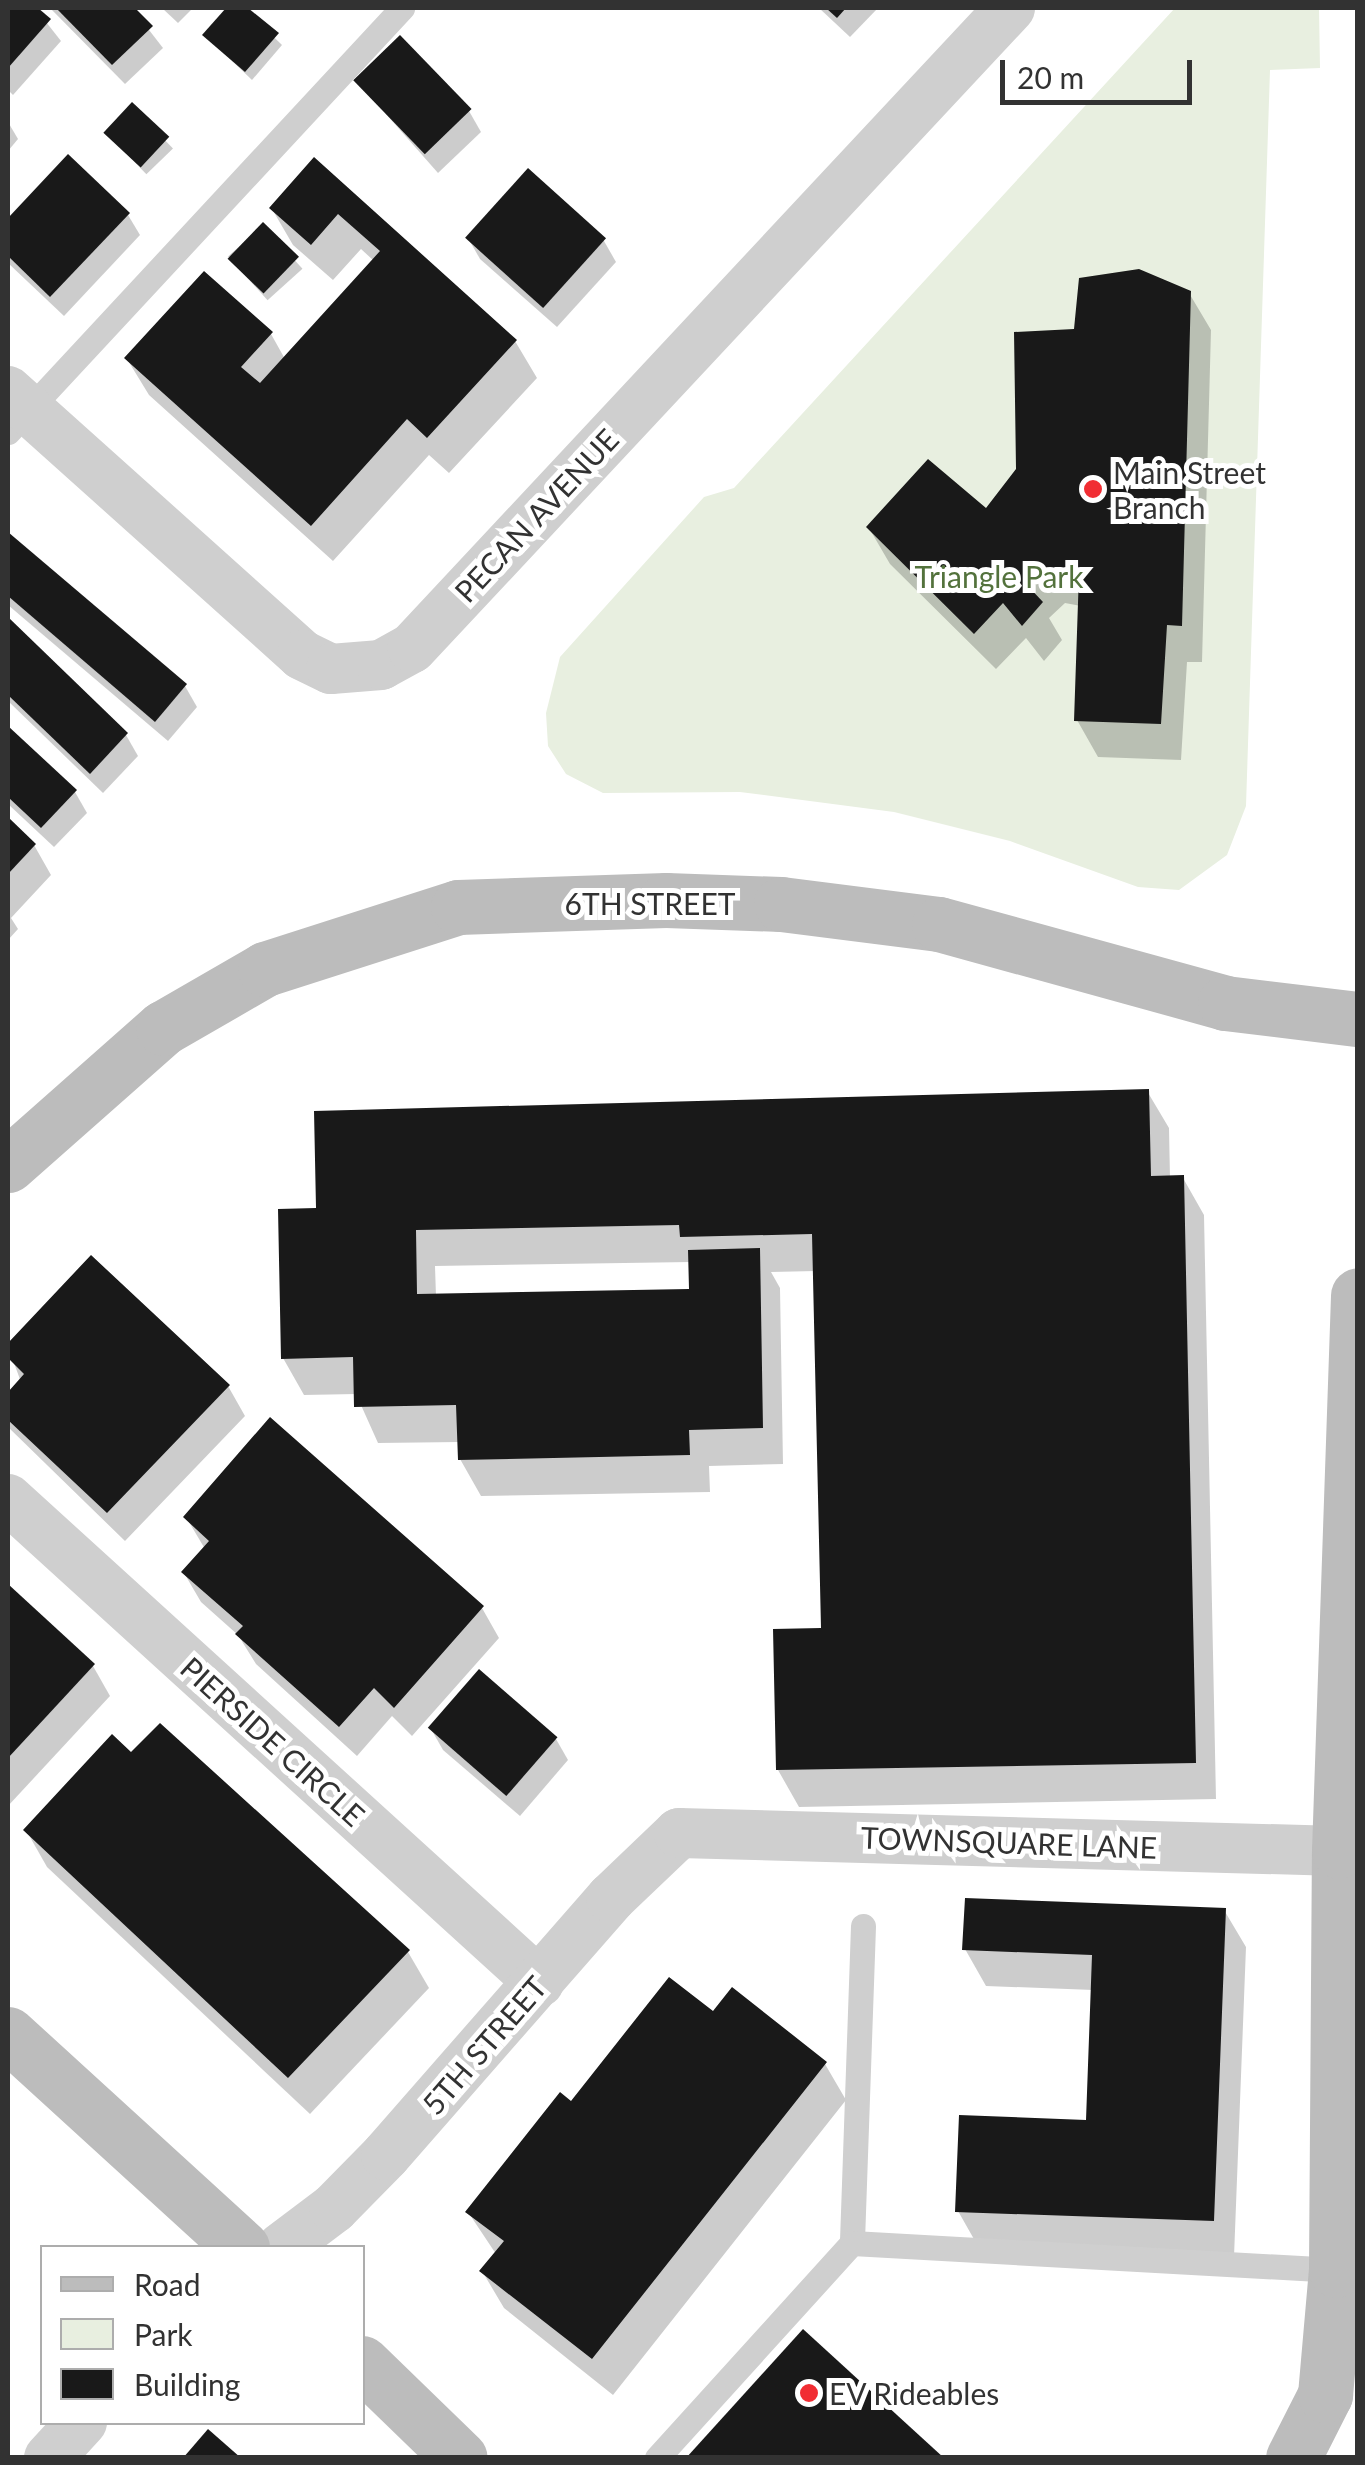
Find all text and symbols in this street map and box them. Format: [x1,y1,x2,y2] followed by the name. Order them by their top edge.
[1005,40,1198,102] scale bar
[1017,59,1084,95] text: 20 m
[446,421,626,609] street label: PECAN AVENUE
[1113,454,1266,524] place label: Main Street Branch
[1082,478,1104,500] marker: Main Street Branch
[915,558,1083,594] park label: Triangle Park
[565,885,735,921] street label: 6TH STREET
[174,1649,372,1833] street label: PIERSIDE CIRCLE
[860,1819,1158,1865] street label: TOWNSQUARE LANE
[414,1969,554,2121] street label: 5TH STREET
[40,2245,365,2425] legend
[134,2266,201,2302] text: Road
[134,2316,193,2352] text: Park
[134,2366,240,2402] text: Building
[829,2375,1000,2411] place label: EV Rideables
[798,2382,820,2404] marker: EV Rideables

